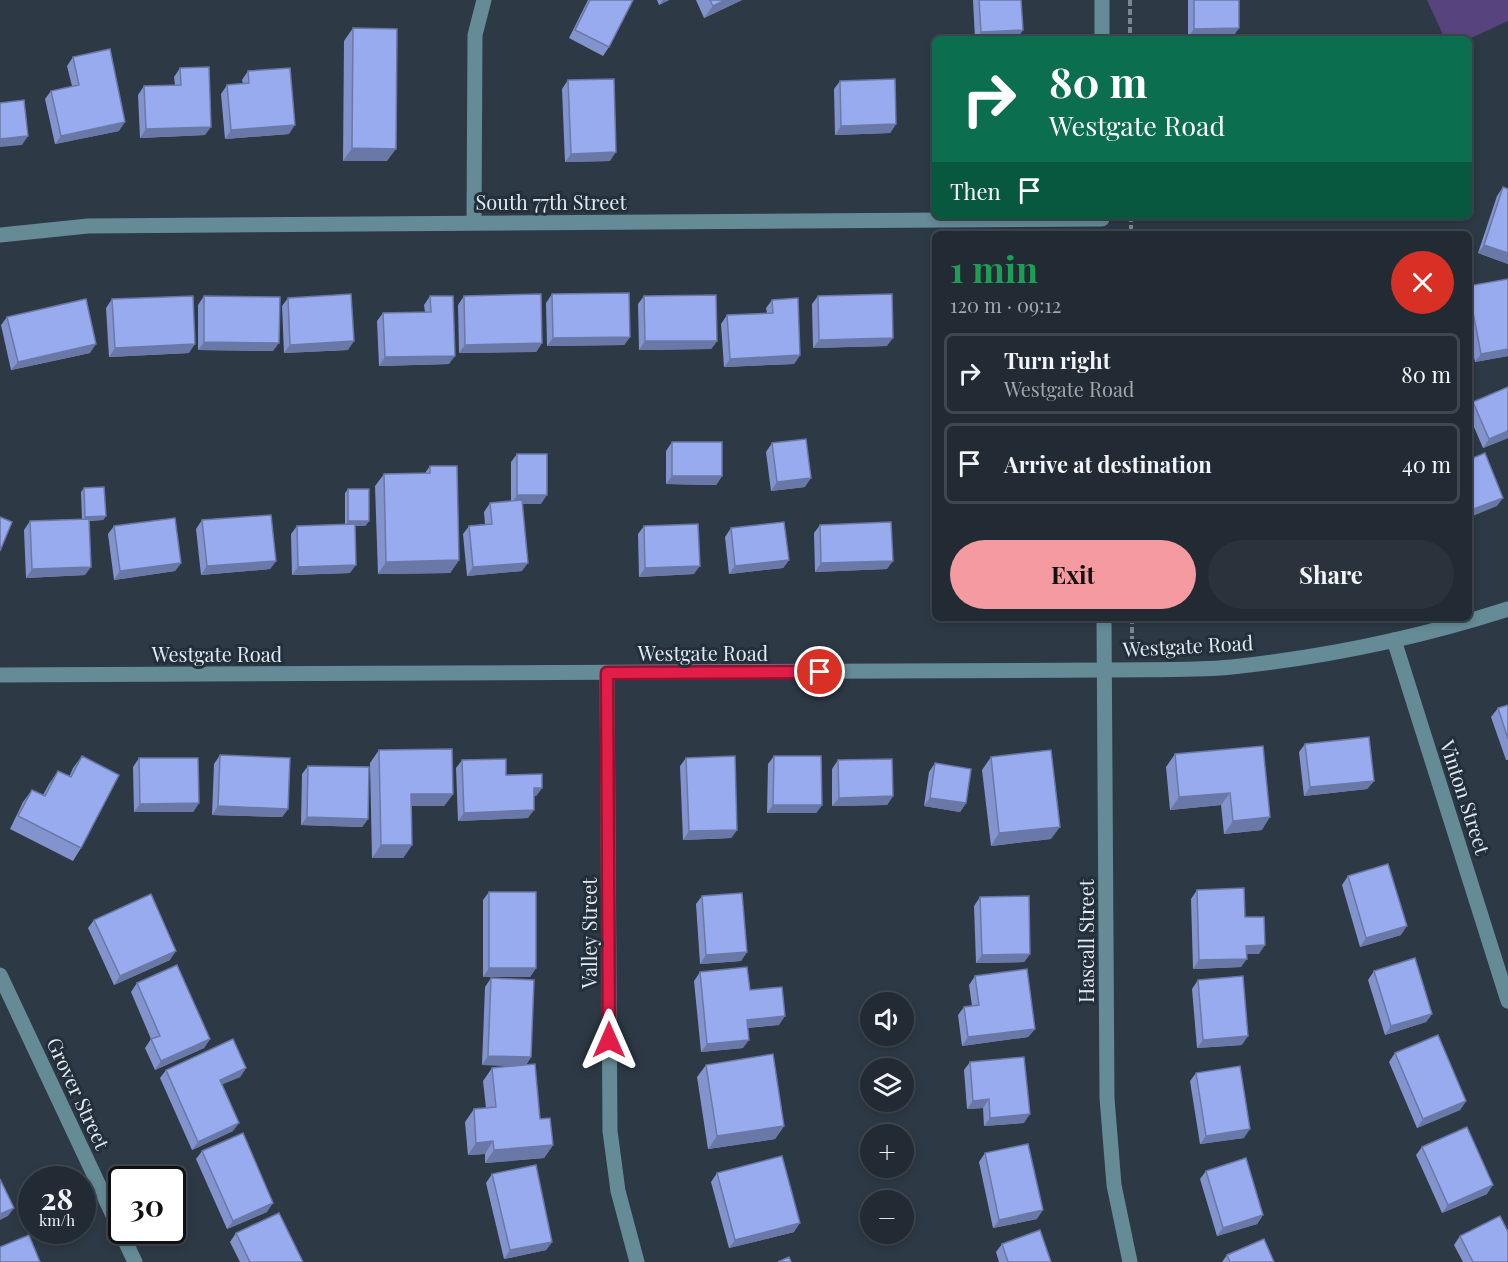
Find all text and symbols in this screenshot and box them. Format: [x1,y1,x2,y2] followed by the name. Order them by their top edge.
[1049,53,1147,109] text: 80 m
[950,60,1028,138] icon: right
[1049,107,1225,143] text: Westgate Road
[1013,174,1046,207] icon: arrive
[950,176,1001,206] text: Then
[476,188,627,215] street label: South 77th Street
[950,244,1038,292] text: 1 min
[1391,251,1454,314] button: close
[950,291,1061,318] text: 120 m · 09:12
[1004,345,1110,375] text: Turn right
[953,357,986,390] icon: right
[1401,359,1451,389] text: 80 m
[1004,375,1134,402] text: Westgate Road
[953,447,986,480] icon: arrive
[1004,449,1212,479] text: Arrive at destination
[1402,449,1451,479] text: 40 m
[950,540,1196,609] button: Exit
[1208,540,1454,609] button: Share
[1121,628,1254,662] street label: Westgate Road
[637,639,769,666] street label: Westgate Road
[151,640,283,667] street label: Westgate Road
[794,646,845,697] pin
[803,655,836,688] icon: arrive
[1435,736,1497,858] street label: Vinton Street
[575,877,602,989] street label: Valley Street
[1072,878,1099,1003] street label: Hascall Street
[860,992,914,1244] map controls
[860,992,914,1046] button: sound
[577,1008,641,1072] position arrow
[41,1033,117,1154] street label: Grover Street
[860,1058,914,1112] button: layers
[860,1124,914,1178] button: +
[108,1166,186,1244] speed limit sign: 30
[41,1178,73,1218] text: 28
[860,1190,914,1244] button: −
[39,1210,75,1230] text: km/h

